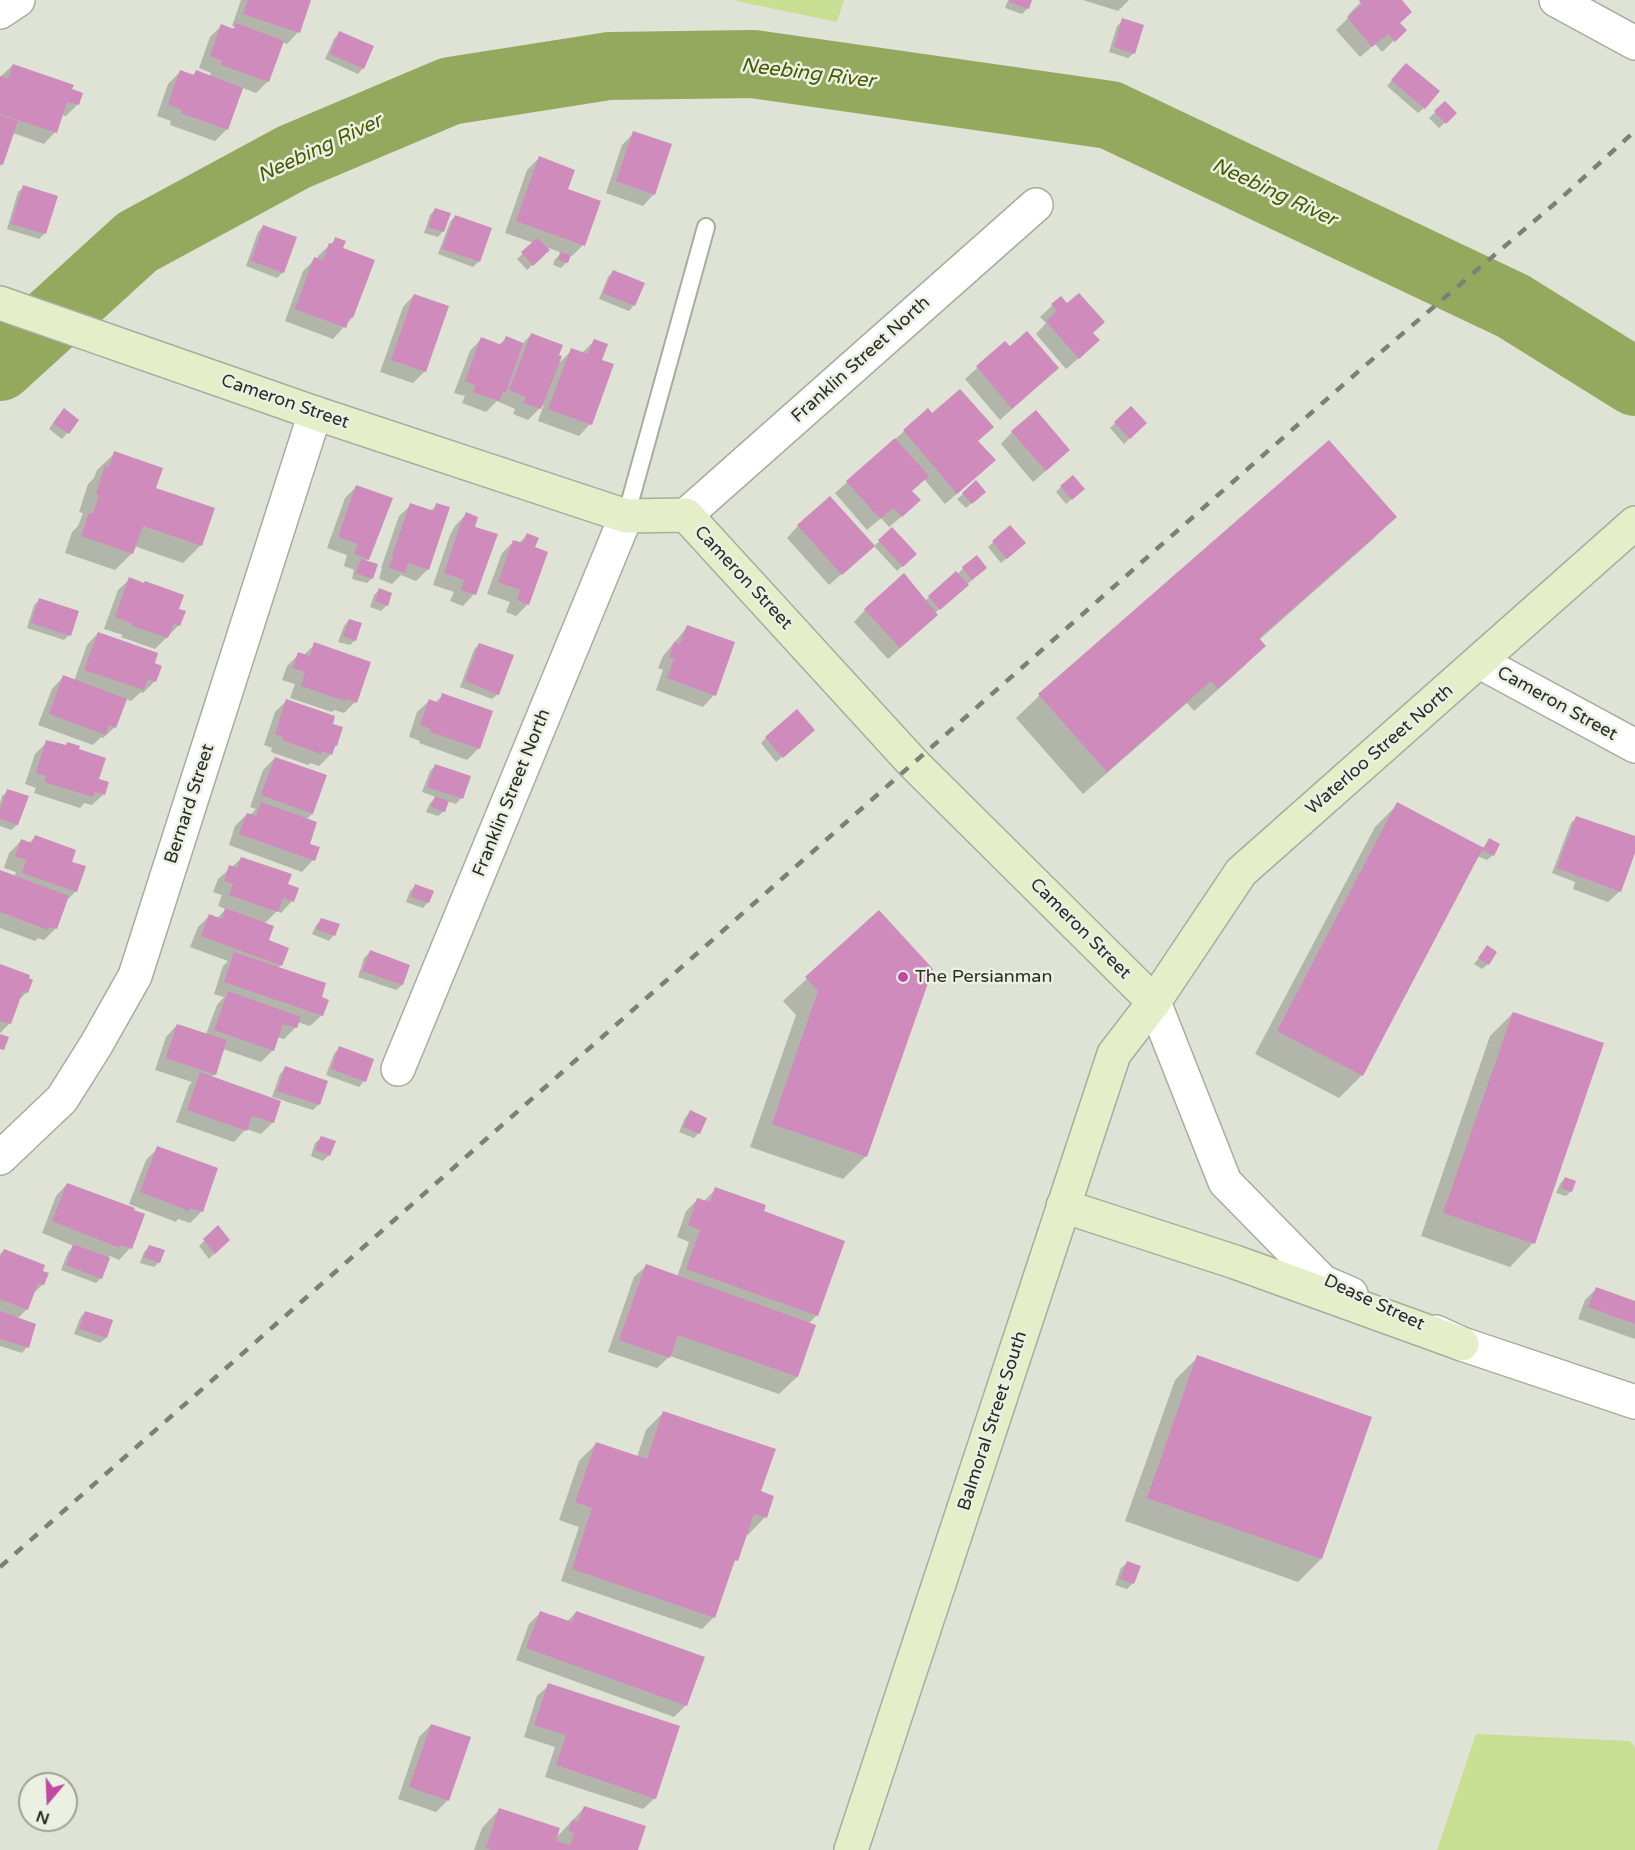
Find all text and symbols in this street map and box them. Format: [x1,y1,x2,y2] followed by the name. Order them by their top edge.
[740,54,876,94] water label: Neebing River
[254,110,386,188] water label: Neebing River
[1208,154,1340,232] water label: Neebing River
[787,292,935,428] street label: Franklin Street North
[218,370,352,434] street label: Cameron Street
[689,522,797,634] street label: Cameron Street
[1493,662,1621,746] street label: Cameron Street
[1302,680,1458,820] street label: Waterloo Street North
[468,706,556,880] street label: Franklin Street North
[160,741,220,867] street label: Bernard Street
[1025,874,1135,984] street label: Cameron Street
[915,966,1052,988] place label: The Persianman
[896,970,910,984] marker: The Persianman
[1320,1270,1428,1336] street label: Dease Street
[954,1328,1032,1514] street label: Balmoral Street South
[18,1772,78,1832] north arrow
[33,1806,52,1829] text: N

